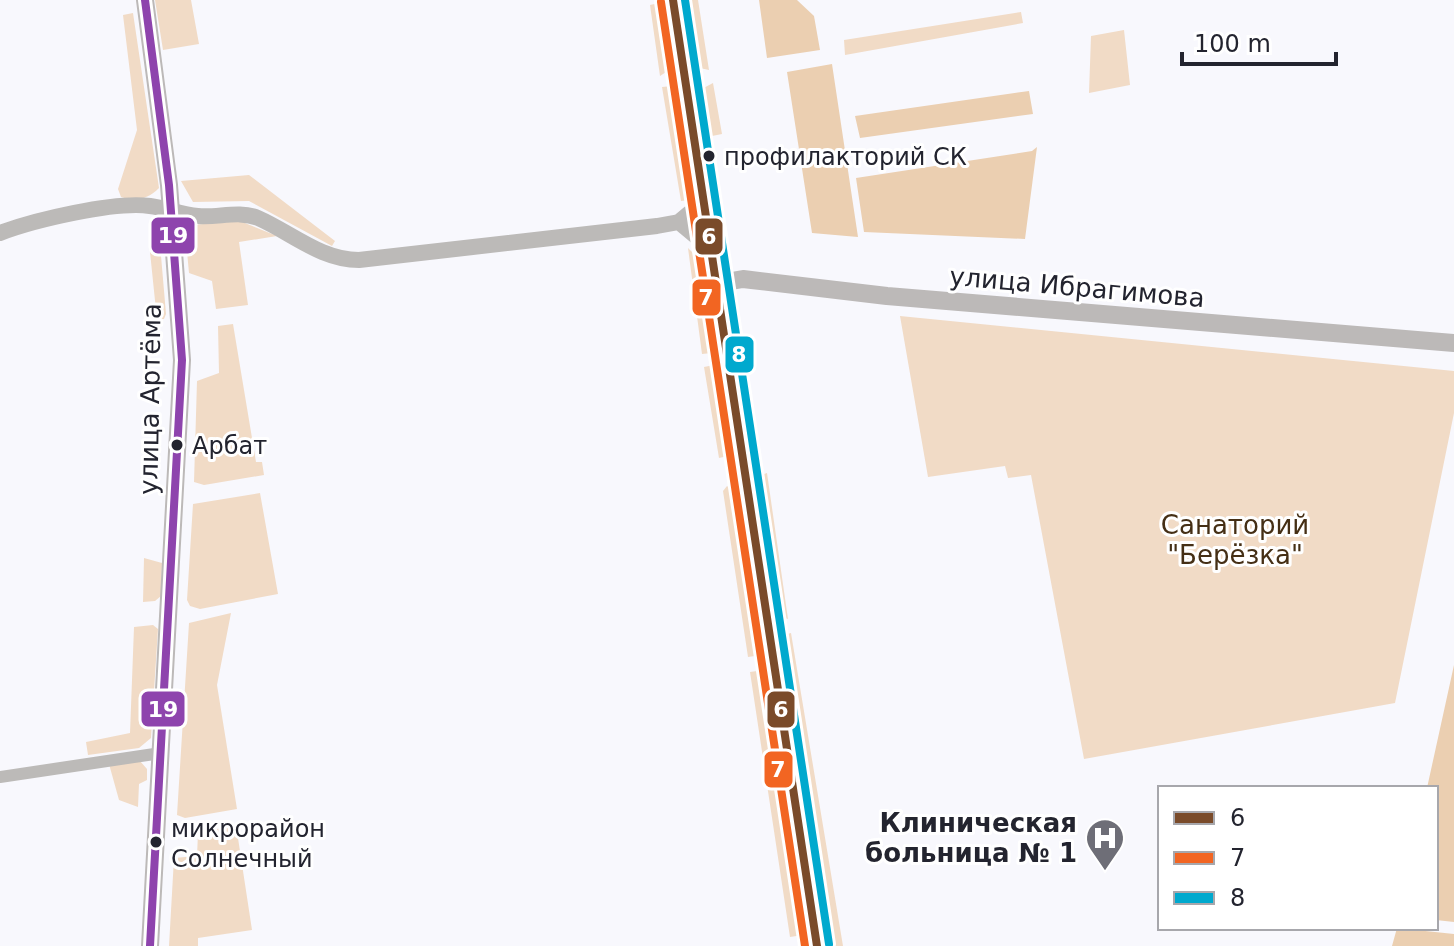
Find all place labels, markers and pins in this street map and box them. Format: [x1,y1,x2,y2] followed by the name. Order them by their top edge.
[724,143,967,171] place label: профилакторий СК
[701,148,717,164] marker: профилакторий СК
[192,432,267,460] place label: Арбат
[169,437,185,453] marker: Арбат
[865,808,1077,868] place label: Клиническая больница № 1
[171,815,325,873] place label: микрорайон Солнечный
[1084,817,1126,872] hospital icon: Клиническая больница № 1
[148,834,164,850] marker: микрорайон Солнечный

